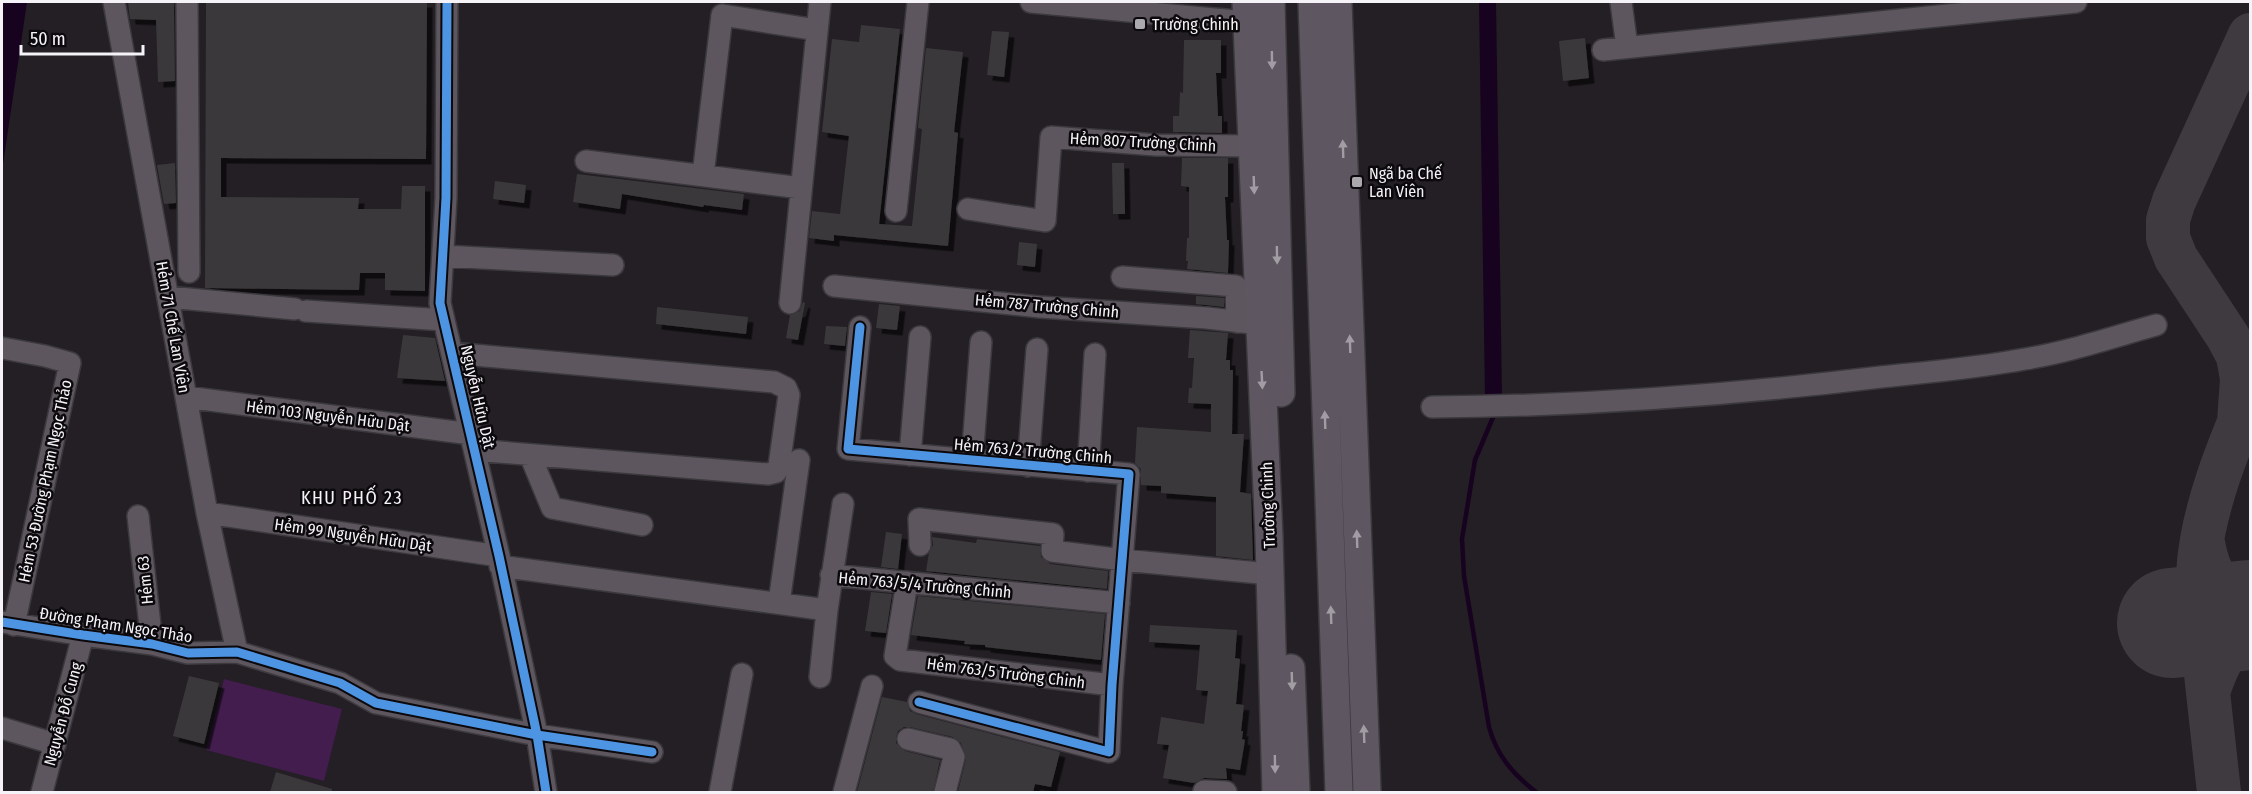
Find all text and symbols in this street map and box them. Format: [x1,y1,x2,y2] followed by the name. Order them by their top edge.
[1152,15,1239,34] place label: Trường Chinh
[1133,17,1147,31] marker: Trường Chinh
[21,18,142,56] scale bar
[30,28,66,50] text: 50 m
[1268,50,1277,69] one-way arrow
[1069,129,1217,155] street label: Hẻm 807 Trường Chinh
[1339,140,1348,159] one-way arrow
[1369,163,1442,201] place label: Ngã ba Chế Lan Viên
[1350,175,1364,189] marker: Ngã ba Chế Lan Viên
[1250,176,1259,195] one-way arrow
[1272,245,1282,264] one-way arrow
[152,259,195,394] street label: Hẻm 71 Chế Lan Viên
[974,290,1120,322] street label: Hẻm 787 Trường Chinh
[1345,335,1355,354] one-way arrow
[457,343,499,451] street label: Nguyễn Hữu Dật
[1258,371,1267,390] one-way arrow
[14,378,76,584] street label: Hẻm 53 Đường Phạm Ngọc Thảo
[245,397,412,436] street label: Hẻm 103 Nguyễn Hữu Dật
[1320,410,1330,429] one-way arrow
[953,435,1113,467] street label: Hẻm 763/2 Trường Chinh
[1257,461,1279,549] street label: Trường Chinh
[301,484,403,509] district label: KHU PHỐ 23
[273,515,434,556] street label: Hẻm 99 Nguyễn Hữu Dật
[1352,530,1361,549] one-way arrow
[133,555,157,605] street label: Hẻm 63
[838,568,1012,602] street label: Hẻm 763/5/4 Trường Chinh
[38,604,194,646] street label: Đường Phạm Ngọc Thảo
[1327,605,1336,624] one-way arrow
[926,654,1086,692] street label: Hẻm 763/5 Trường Chinh
[40,660,86,768] street label: Nguyễn Đỗ Cung
[1287,671,1296,690] one-way arrow
[1360,725,1369,744] one-way arrow
[1270,754,1280,773] one-way arrow

